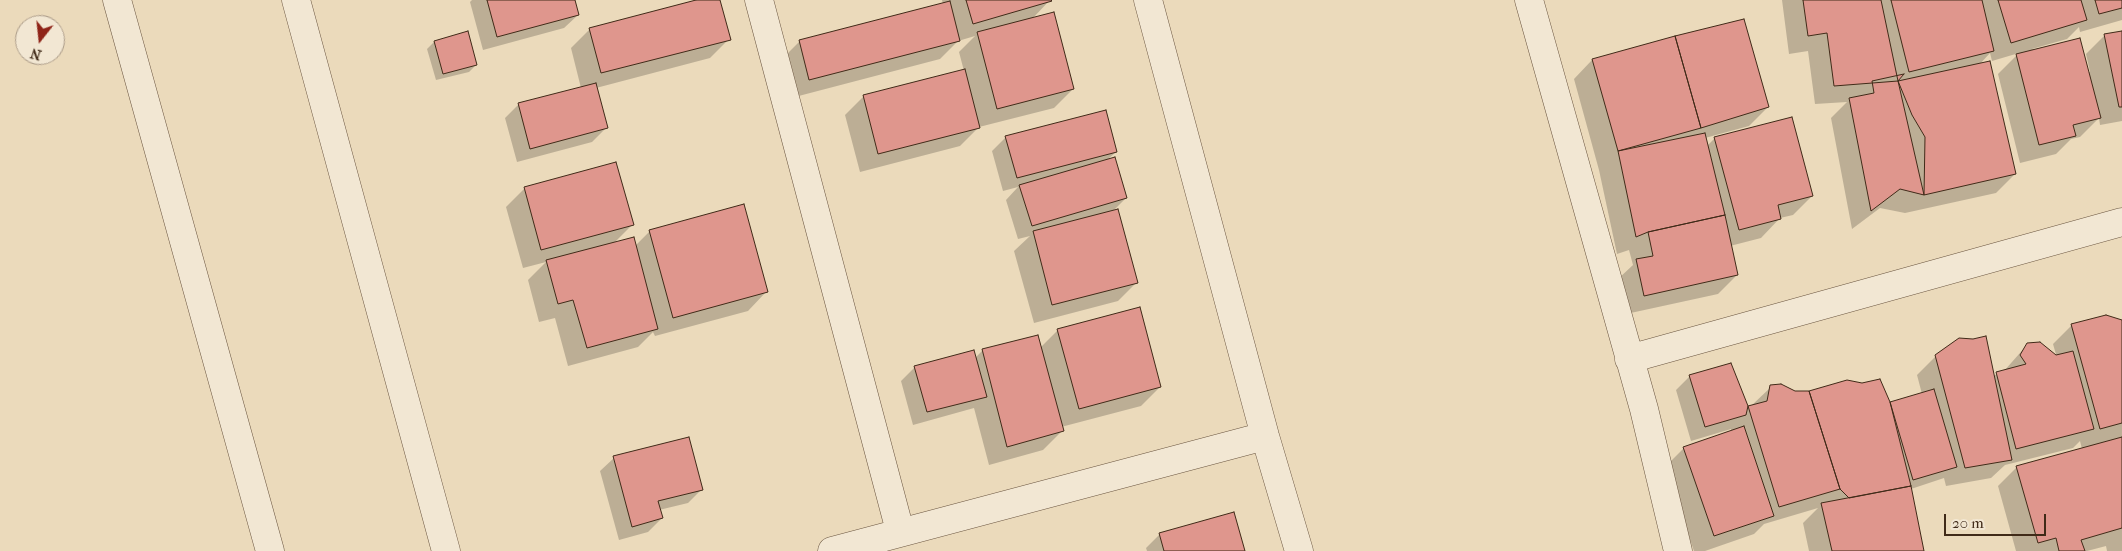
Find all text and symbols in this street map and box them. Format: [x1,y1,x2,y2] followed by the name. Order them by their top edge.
[15,15,65,65] north arrow
[29,44,43,64] text: N
[1947,504,2050,536] scale bar
[1952,514,1984,532] text: 20 m

